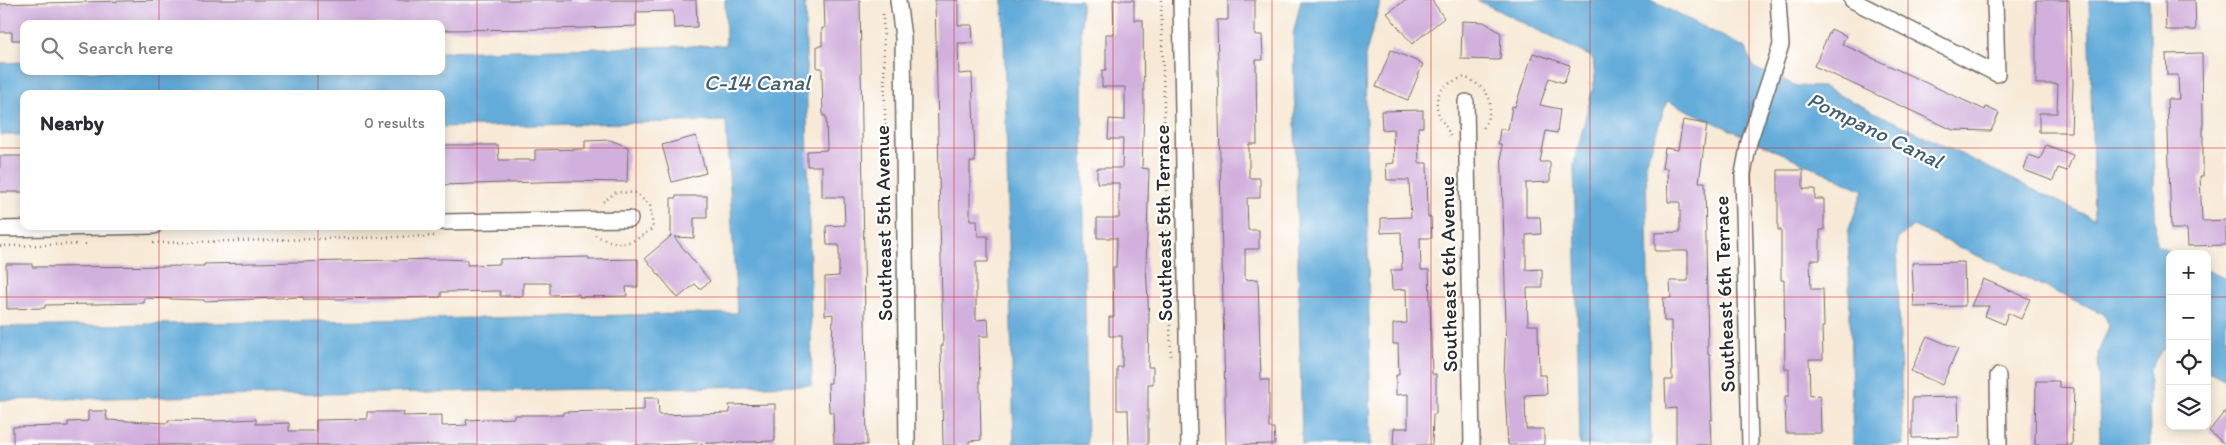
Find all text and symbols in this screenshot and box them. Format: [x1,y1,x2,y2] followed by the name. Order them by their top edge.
[20,20,445,75] search box
[38,34,66,62] icon: search
[78,36,173,59] text: Search here
[704,69,812,96] water label: C-14 Canal
[1803,86,1949,175] water label: Pompano Canal
[40,110,104,135] text: Nearby
[364,113,425,132] text: 0 results
[1149,124,1177,322] street label: Southeast 5th Terrace
[869,125,897,321] street label: Southeast 5th Avenue
[1434,176,1462,372] street label: Southeast 6th Avenue
[1708,195,1740,393] street label: Southeast 6th Terrace
[2166,250,2211,430] map controls
[2166,250,2211,295] button: +
[2166,295,2211,340] button: −
[2166,340,2211,385] button: locate
[2166,385,2211,430] button: layers

